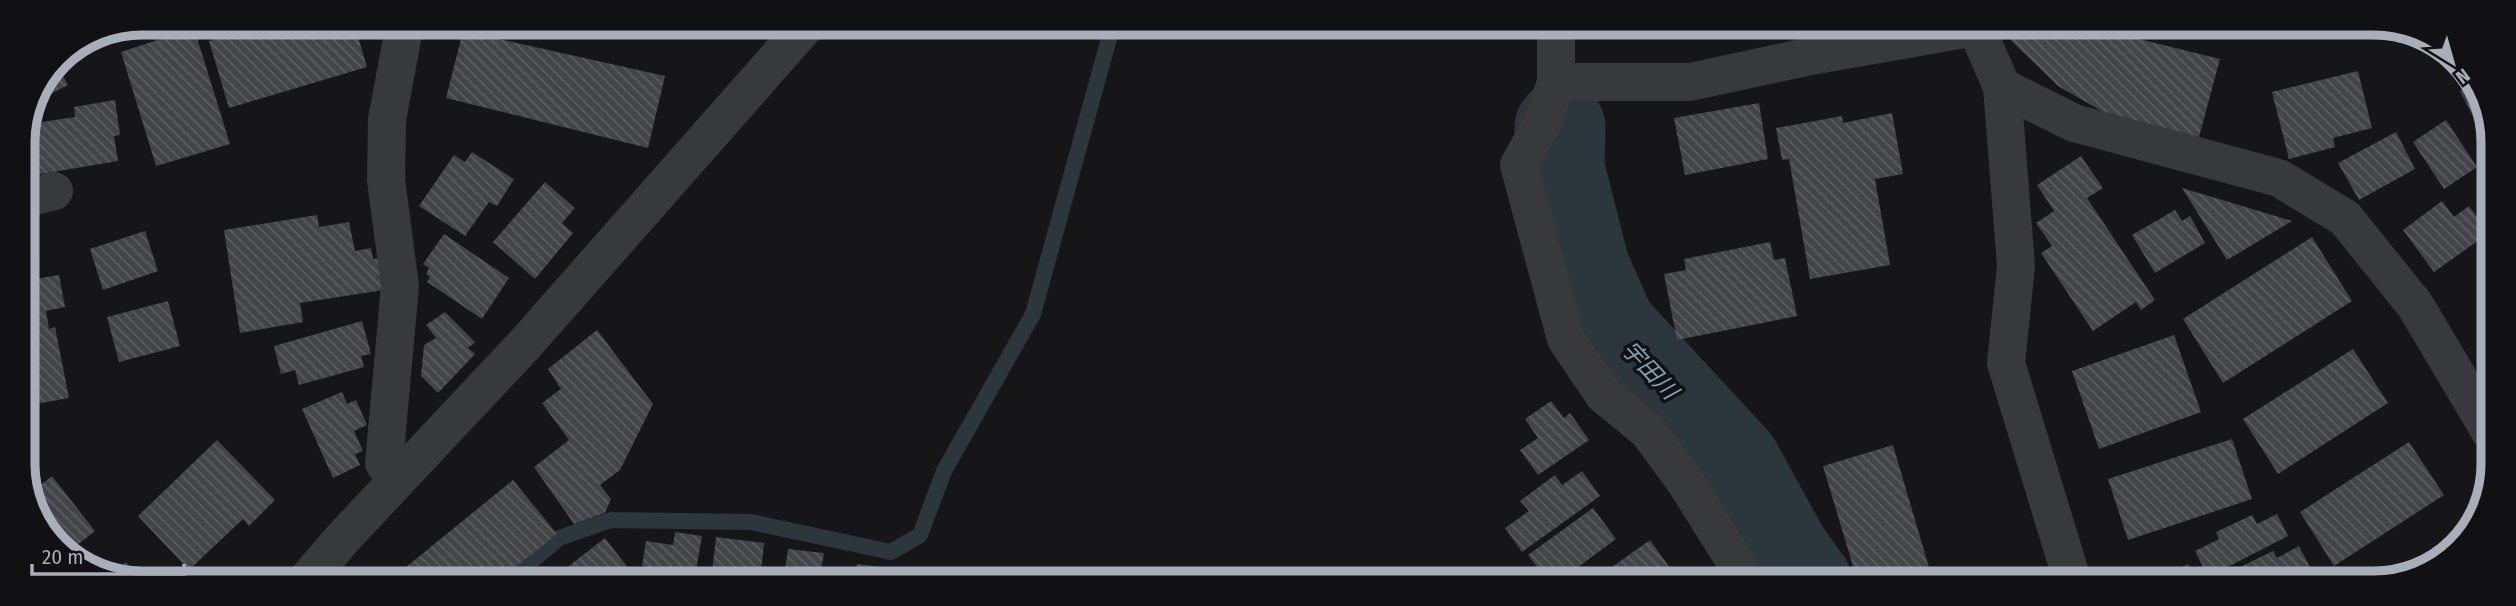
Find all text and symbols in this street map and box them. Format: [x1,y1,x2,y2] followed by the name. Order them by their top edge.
[2418,28,2488,98] north arrow
[2451,64,2474,89] text: N
[1616,335,1686,407] water label: 宇田川
[32,532,184,576] scale bar
[42,544,83,570] text: 20 m

